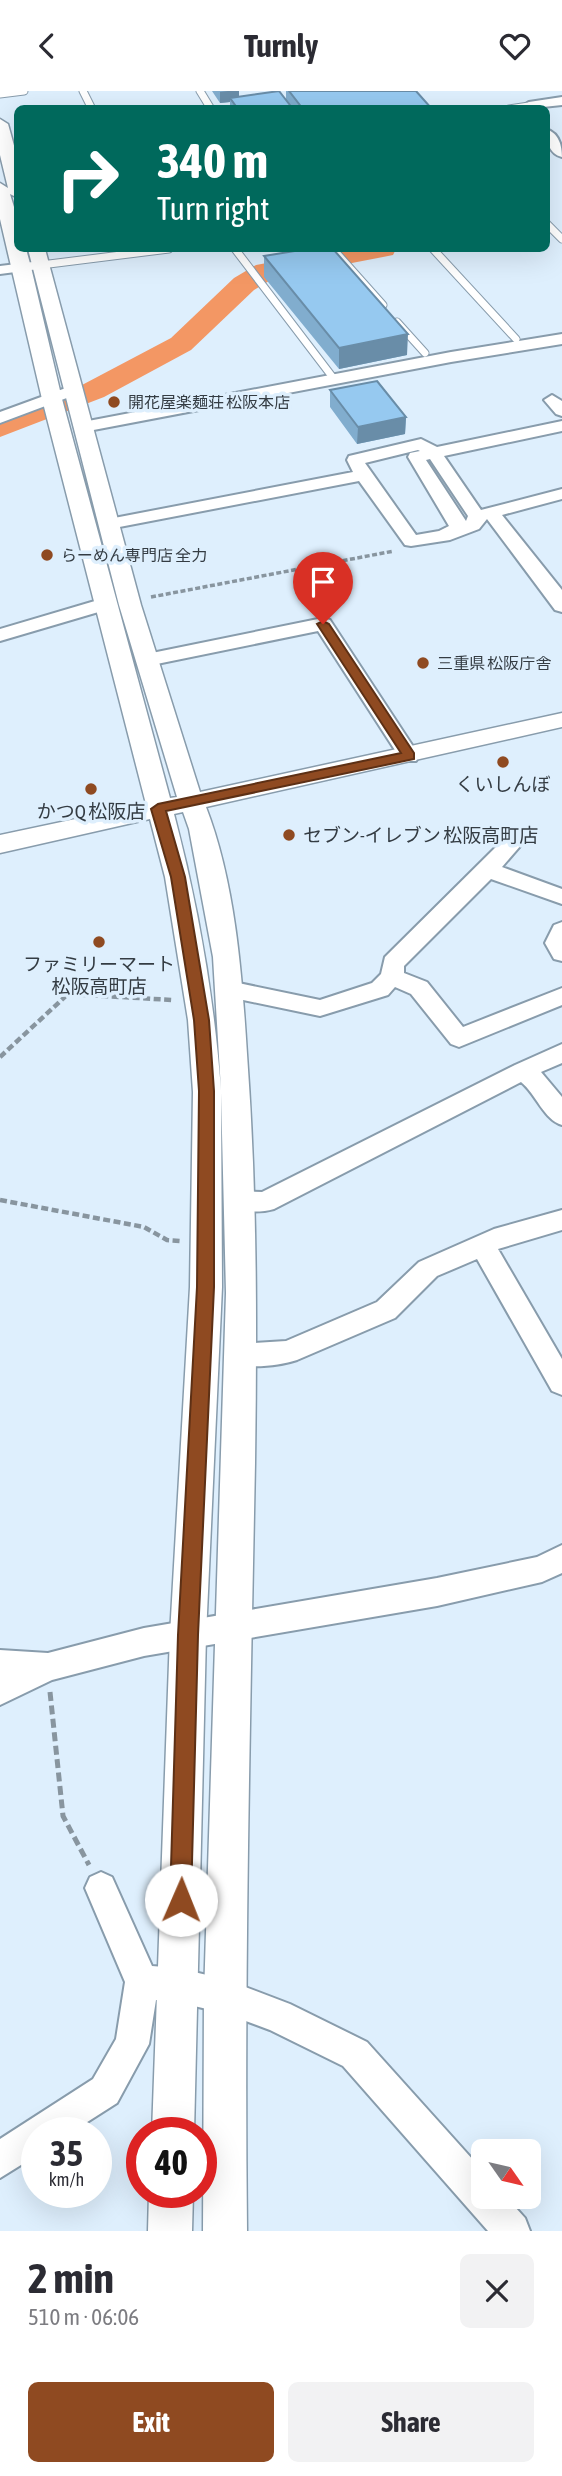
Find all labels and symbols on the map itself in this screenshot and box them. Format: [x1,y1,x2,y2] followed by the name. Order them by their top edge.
[128,393,290,411] place label: 開花屋楽麺荘 松阪本店
[106,394,122,410] marker: 開花屋楽麺荘 松阪本店
[61,546,207,564] place label: らーめん専門店 全力
[39,547,55,563] marker: らーめん専門店 全力
[293,552,353,624] pin
[437,654,551,672] place label: 三重県 松阪庁舎
[415,655,431,671] marker: 三重県 松阪庁舎
[495,754,511,770] marker: くいしんぼ
[455,773,551,795] place label: くいしんぼ
[83,781,99,797] marker: かつQ 松阪店
[37,800,145,822] place label: かつQ 松阪店
[303,824,538,846] place label: セブン-イレブン 松阪高町店
[281,827,297,843] marker: セブン-イレブン 松阪高町店
[91,934,107,950] marker: ファミリーマート 松阪高町店
[23,953,175,997] place label: ファミリーマート 松阪高町店
[144,1863,218,1937] position arrow
[126,2117,217,2208] speed limit sign: 40
[471,2139,541,2209] north arrow

